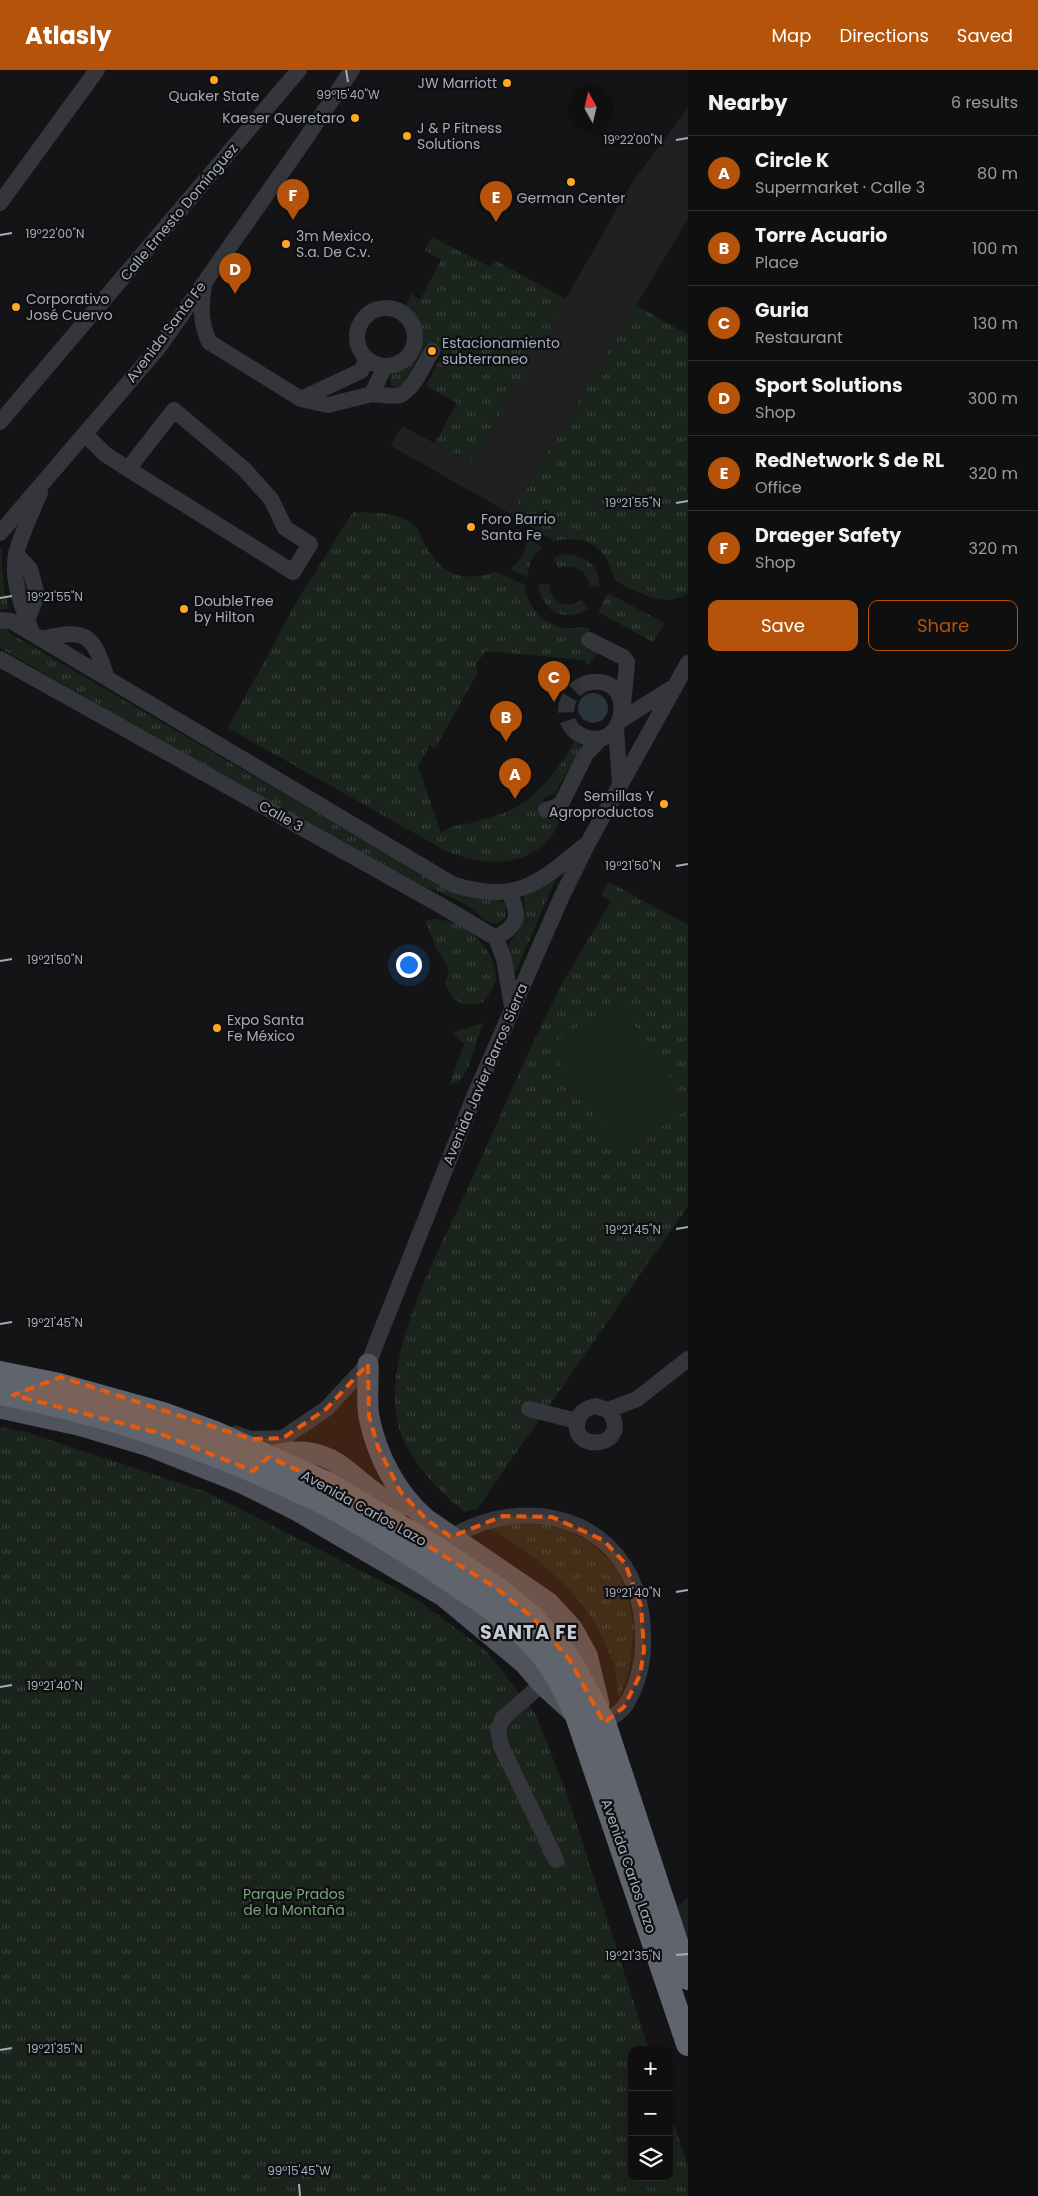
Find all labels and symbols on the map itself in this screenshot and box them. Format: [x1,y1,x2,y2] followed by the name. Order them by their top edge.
[418,73,497,93] place label: JW Marriott
[208,74,220,86] marker: Quaker State
[501,77,513,89] marker: JW Marriott
[568,85,613,130] north arrow
[169,86,260,106] place label: Quaker State
[316,86,380,103] text: 99°15'40"W
[222,108,345,128] place label: Kaeser Queretaro
[349,112,361,124] marker: Kaeser Queretaro
[417,118,502,154] place label: J & P Fitness Solutions
[401,130,413,142] marker: J & P Fitness Solutions
[603,131,663,148] text: 19°22'00"N
[117,140,241,284] street label: Calle Ernesto Domínguez
[565,176,577,188] marker: German Center
[277,179,309,220] pin: F
[480,181,512,222] pin: E
[517,188,625,208] place label: German Center
[25,225,85,242] text: 19°22'00"N
[296,226,374,262] place label: 3m Mexico, S.a. De C.v.
[280,238,292,250] marker: 3m Mexico, S.a. De C.v.
[219,253,251,294] pin: D
[121,277,211,387] street label: Avenida Santa Fe
[26,289,113,325] place label: Corporativo José Cuervo
[10,301,22,313] marker: Corporativo José Cuervo
[442,333,560,369] place label: Estacionamiento subterraneo
[426,345,438,357] marker: Estacionamiento subterraneo
[605,494,661,511] text: 19°21'55"N
[481,509,556,545] place label: Foro Barrio Santa Fe
[465,521,477,533] marker: Foro Barrio Santa Fe
[27,588,83,605] text: 19°21'55"N
[194,591,274,627] place label: DoubleTree by Hilton
[178,603,190,615] marker: DoubleTree by Hilton
[538,661,570,702] pin: C
[490,701,522,742] pin: B
[499,758,531,799] pin: A
[549,786,654,822] place label: Semillas Y Agroproductos
[255,796,307,836] street label: Calle 3
[658,798,670,810] marker: Semillas Y Agroproductos
[605,857,661,874] text: 19°21'50"N
[27,951,83,968] text: 19°21'50"N
[396,952,422,978] your location
[438,980,532,1168] street label: Avenida Javier Barros Sierra
[227,1010,304,1046] place label: Expo Santa Fe México
[211,1022,223,1034] marker: Expo Santa Fe México
[605,1221,661,1238] text: 19°21'45"N
[27,1314,83,1331] text: 19°21'45"N
[298,1465,430,1551] street label: Avenida Carlos Lazo
[605,1584,661,1601] text: 19°21'40"N
[480,1619,578,1646] district label: SANTA FE
[27,1677,83,1694] text: 19°21'40"N
[597,1796,661,1936] street label: Avenida Carlos Lazo
[243,1884,345,1920] park label: Parque Prados de la Montaña
[605,1947,661,1964] text: 19°21'35"N
[27,2040,83,2057] text: 19°21'35"N
[267,2162,331,2179] text: 99°15'45"W

